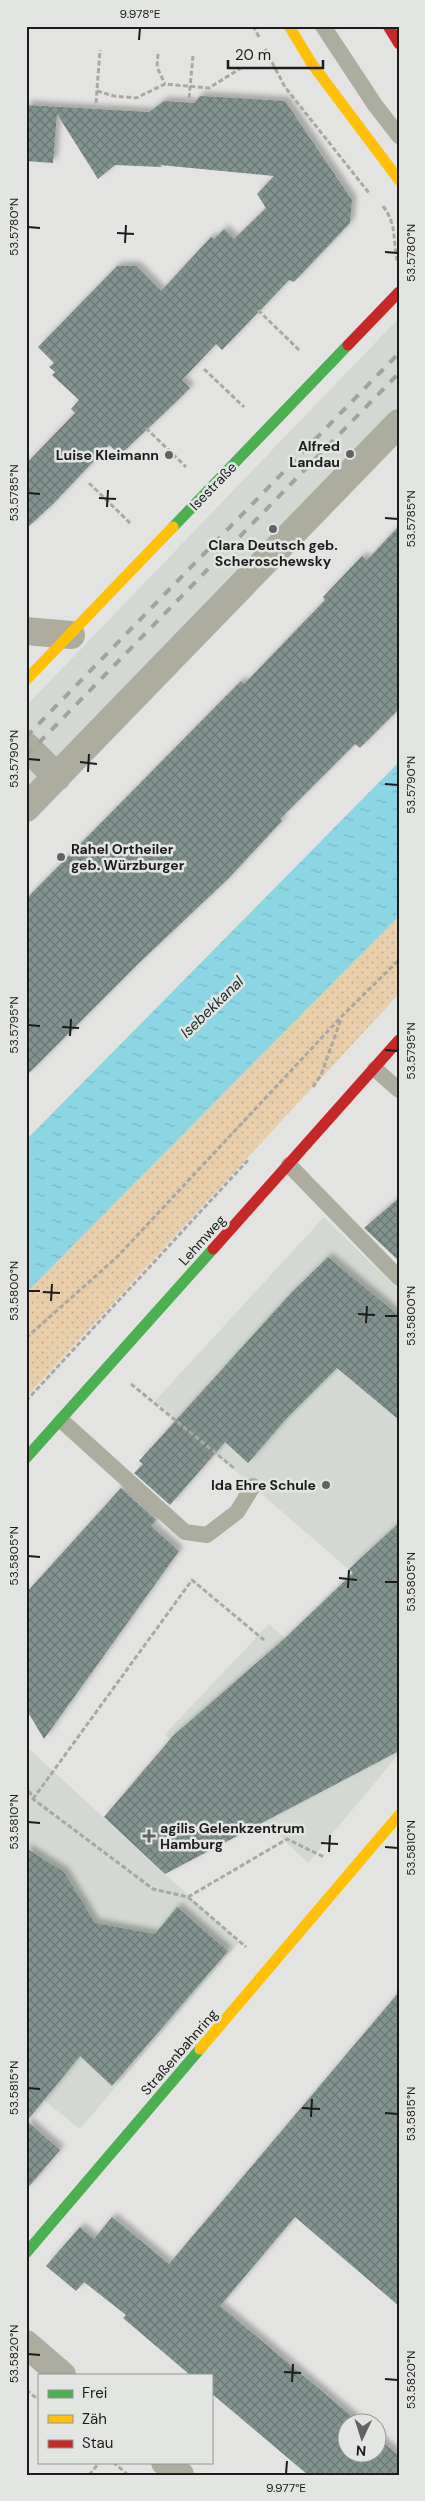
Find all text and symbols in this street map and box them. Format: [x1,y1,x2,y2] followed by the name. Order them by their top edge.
[120,6,161,22] text: 9.978°E
[228,38,322,70] scale bar
[235,45,271,65] text: 20 m
[6,198,22,256] text: 53.5780°N
[403,224,419,282] text: 53.5780°N
[289,437,340,471] place label: Alfred Landau
[56,446,159,464] place label: Luise Kleimann
[344,448,356,460] marker: Alfred Landau
[163,449,175,461] marker: Luise Kleimann
[186,458,240,514] street label: Isestraße
[6,464,22,522] text: 53.5785°N
[403,490,419,548] text: 53.5785°N
[267,523,279,535] marker: Clara Deutsch geb. Scheroschewsky
[208,536,338,570] place label: Clara Deutsch geb. Scheroschewsky
[6,730,22,788] text: 53.5790°N
[403,756,419,814] text: 53.5790°N
[71,840,185,874] place label: Rahel Ortheiler geb. Würzburger
[55,851,67,863] marker: Rahel Ortheiler geb. Würzburger
[176,971,248,1042] water label: Isebekkanal
[6,996,22,1054] text: 53.5795°N
[403,1022,419,1080] text: 53.5795°N
[175,1211,229,1269] street label: Lehmweg
[6,1261,22,1321] text: 53.5800°N
[403,1286,419,1346] text: 53.5800°N
[211,1476,316,1494] place label: Ida Ehre Schule
[320,1479,332,1491] marker: Ida Ehre Schule
[6,1526,22,1586] text: 53.5805°N
[403,1552,419,1612] text: 53.5805°N
[6,1794,22,1850] text: 53.5810°N
[160,1819,304,1853] place label: agilis Gelenkzentrum Hamburg
[403,1820,419,1876] text: 53.5810°N
[142,1829,156,1843] marker: agilis Gelenkzentrum Hamburg
[137,2005,221,2099] street label: Straßenbahnring
[6,2061,22,2115] text: 53.5815°N
[403,2087,419,2141] text: 53.5815°N
[6,2325,22,2383] text: 53.5820°N
[403,2351,419,2409] text: 53.5820°N
[38,2374,212,2464] legend
[82,2383,107,2403] text: Frei
[82,2409,107,2429] text: Zäh
[338,2414,388,2464] north arrow
[82,2433,113,2453] text: Stau
[355,2442,367,2460] text: N
[266,2480,306,2496] text: 9.977°E

